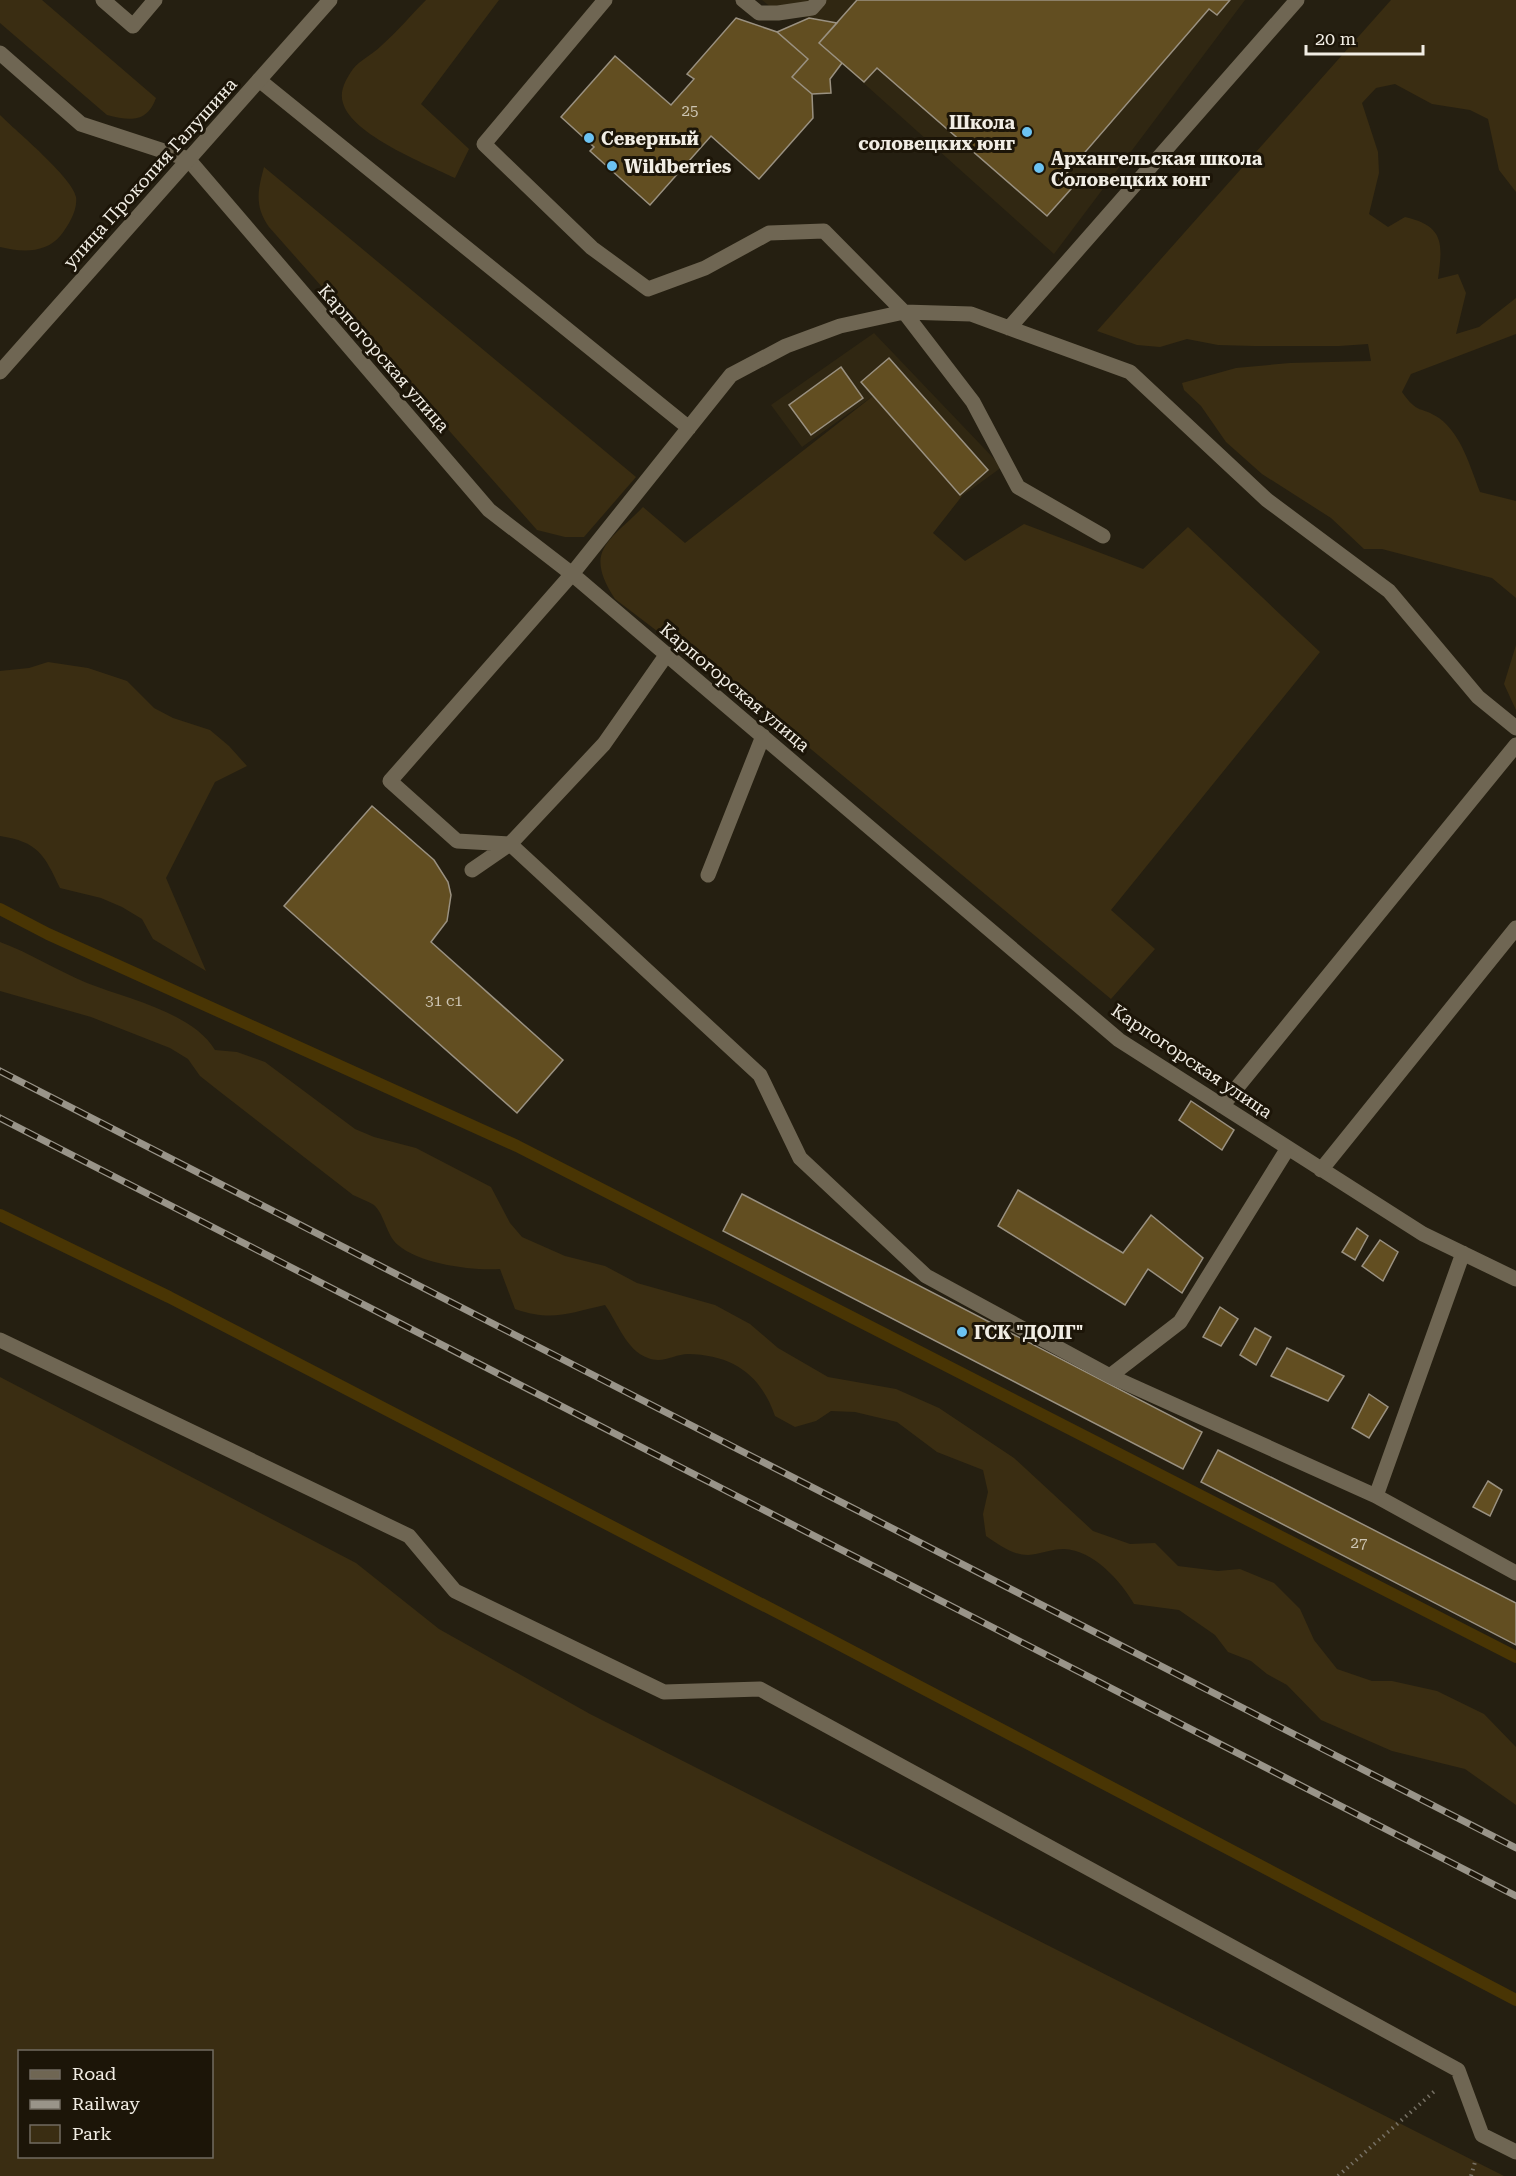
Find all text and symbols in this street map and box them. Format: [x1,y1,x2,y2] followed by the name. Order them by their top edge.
[1306,18,1423,56] scale bar
[1315,28,1356,49] text: 20 m
[59,73,241,273] street label: улица Прокопия Галушина
[682,102,698,120] house number: 25
[858,112,1015,154] place label: Школа соловецких юнг
[1020,125,1034,139] marker: Школа соловецких юнг
[601,128,699,149] place label: Северный
[582,131,596,145] marker: Северный
[1051,148,1263,190] place label: Архангельская школа Соловецких юнг
[624,156,731,177] place label: Wildberries
[605,159,619,173] marker: Wildberries
[1032,161,1046,175] marker: Архангельская школа Соловецких юнг
[314,280,454,436] street label: Карпогорская улица
[656,618,814,756] street label: Карпогорская улица
[425,992,463,1010] house number: 31 с1
[1108,999,1276,1123] street label: Карпогорская улица
[974,1322,1083,1343] place label: ГСК "ДОЛГ"
[955,1325,969,1339] marker: ГСК "ДОЛГ"
[1351,1534,1367,1552] house number: 27
[18,2050,213,2158] legend
[72,2063,117,2084] text: Road
[72,2093,140,2114] text: Railway
[72,2123,112,2144] text: Park

